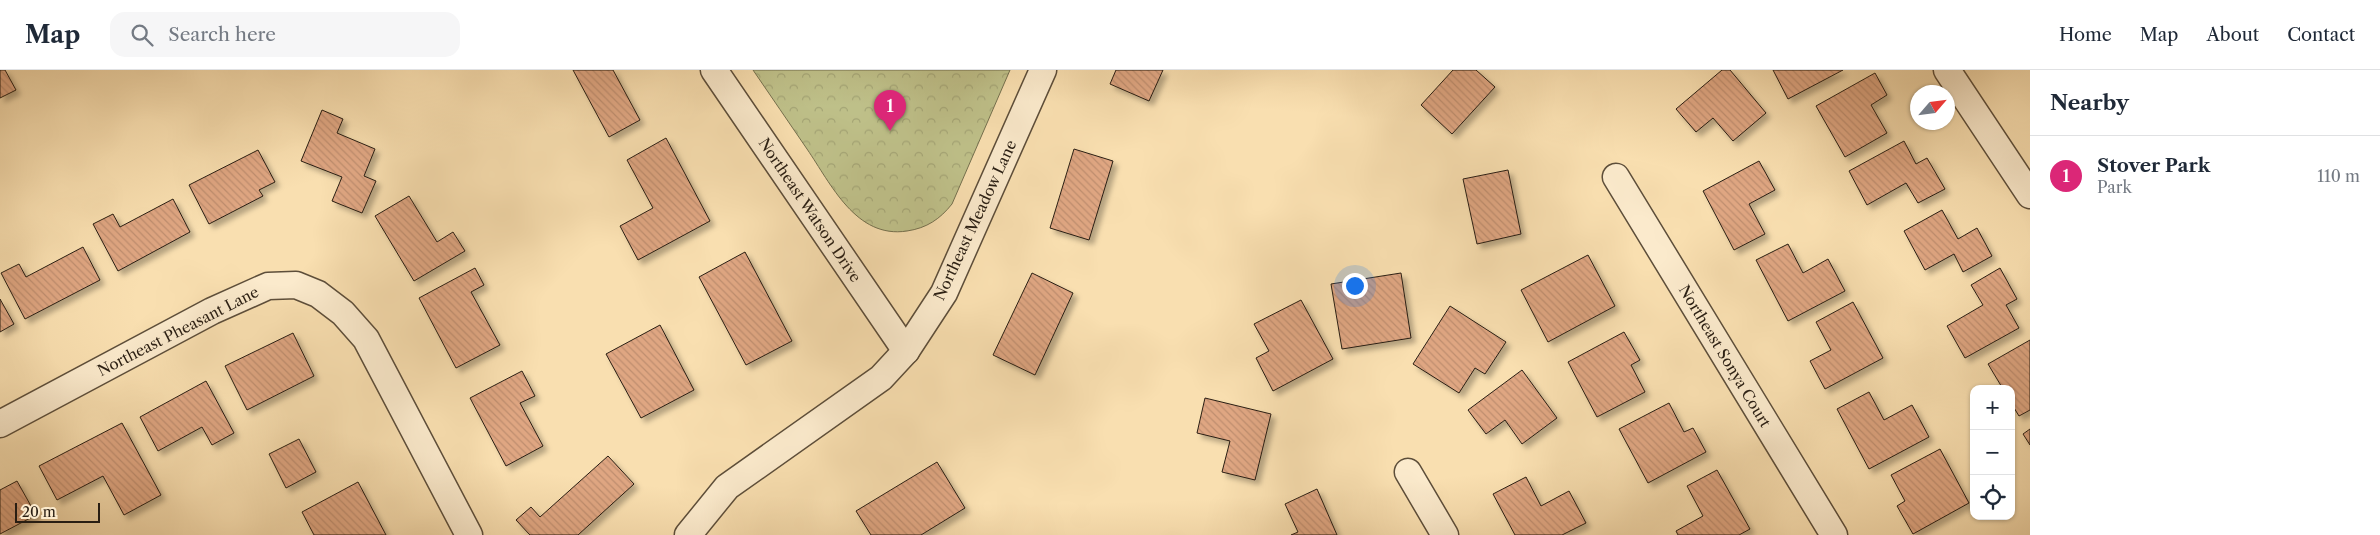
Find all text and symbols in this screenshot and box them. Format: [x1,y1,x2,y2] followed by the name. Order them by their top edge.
[110,12,460,57] search box
[25,20,80,49] text: Map
[128,21,156,49] icon: search
[168,23,276,46] text: Search here
[2059,24,2112,46] text: Home
[2140,24,2178,46] text: Map
[2206,24,2259,46] text: About
[2287,24,2355,46] text: Contact
[1910,85,1955,130] north arrow
[874,90,906,131] pin: 1
[2050,90,2129,115] text: Nearby
[755,134,865,286] street label: Northeast Watson Drive
[929,137,1021,303] street label: Northeast Meadow Lane
[2097,154,2210,177] text: Stover Park
[2062,166,2070,186] text: 1
[2317,166,2360,186] text: 110 m
[2097,177,2132,197] text: Park
[1342,273,1368,299] your location
[1675,281,1775,431] street label: Northeast Sonya Court
[94,282,262,380] street label: Northeast Pheasant Lane
[1970,385,2015,520] map controls
[1970,385,2015,430] button: +
[1970,430,2015,475] button: −
[1970,475,2015,520] button: locate
[15,500,100,523] scale bar
[22,503,56,521] text: 20 m

